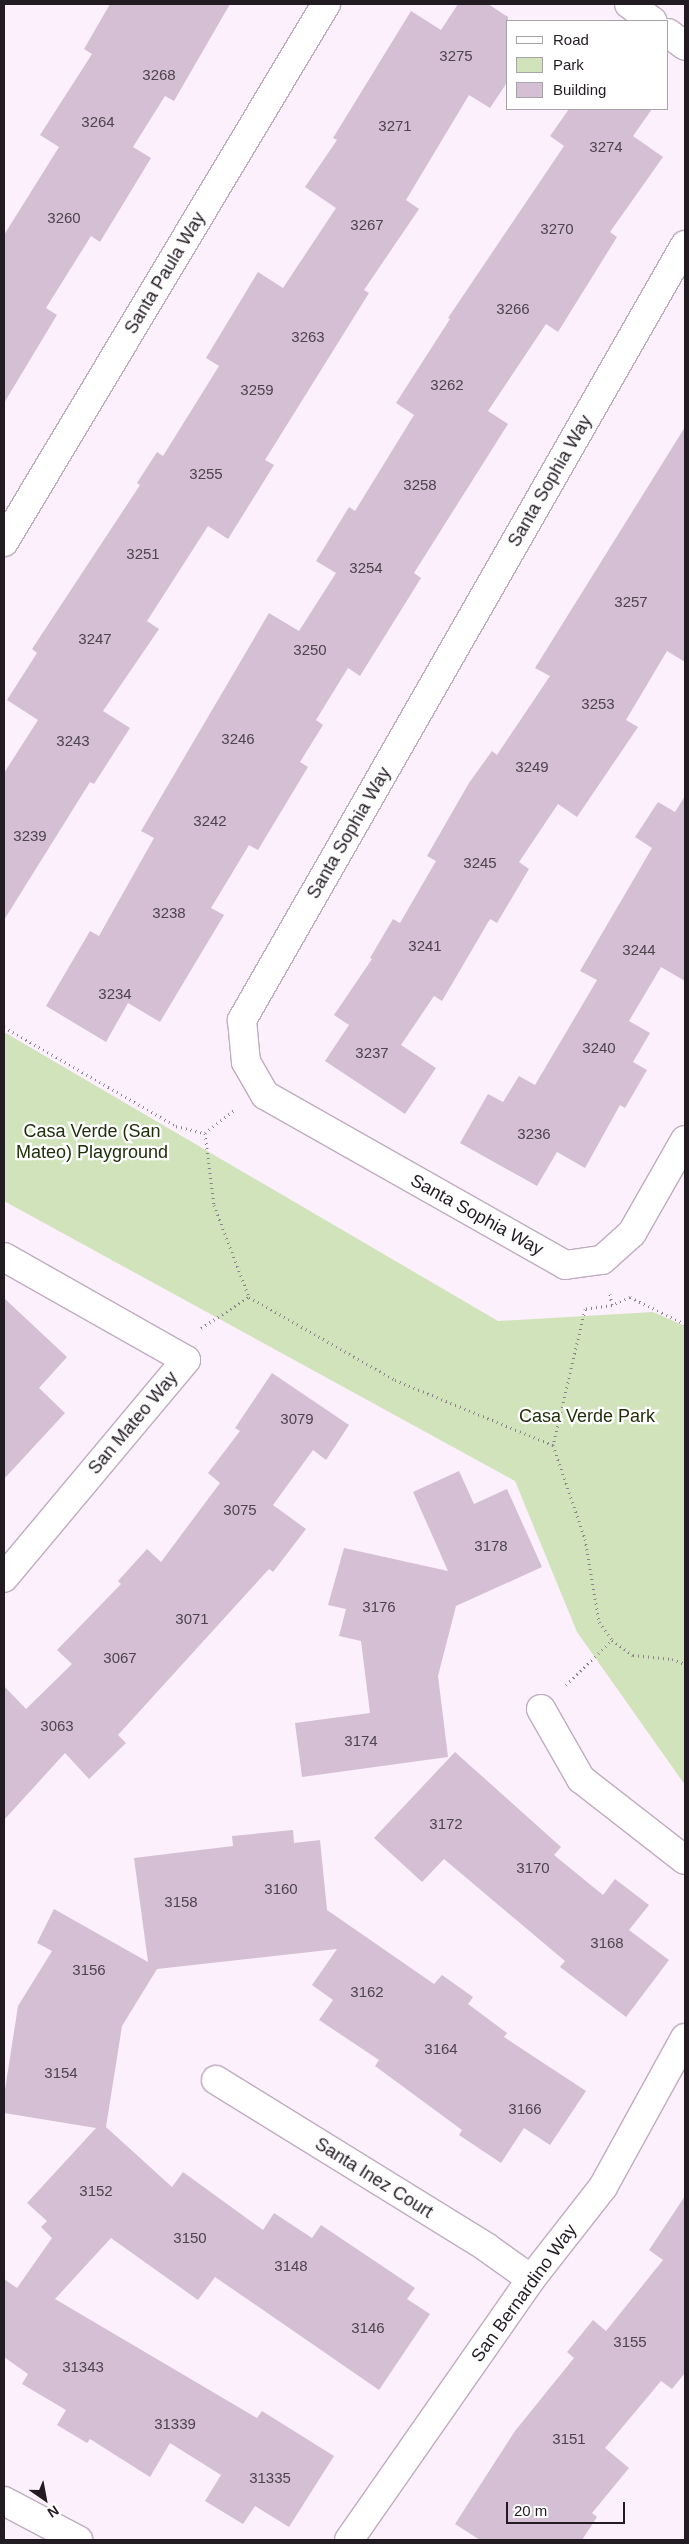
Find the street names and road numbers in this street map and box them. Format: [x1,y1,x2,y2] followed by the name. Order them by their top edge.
[120,208,210,338] street label: Santa Paula Way
[504,411,596,551] street label: Santa Sophia Way
[303,763,395,903] street label: Santa Sophia Way
[407,1170,547,1260] street label: Santa Sophia Way
[84,1367,182,1479] street label: San Mateo Way
[311,2133,437,2223] street label: Santa Inez Court
[467,2220,581,2366] street label: San Bernardino Way

